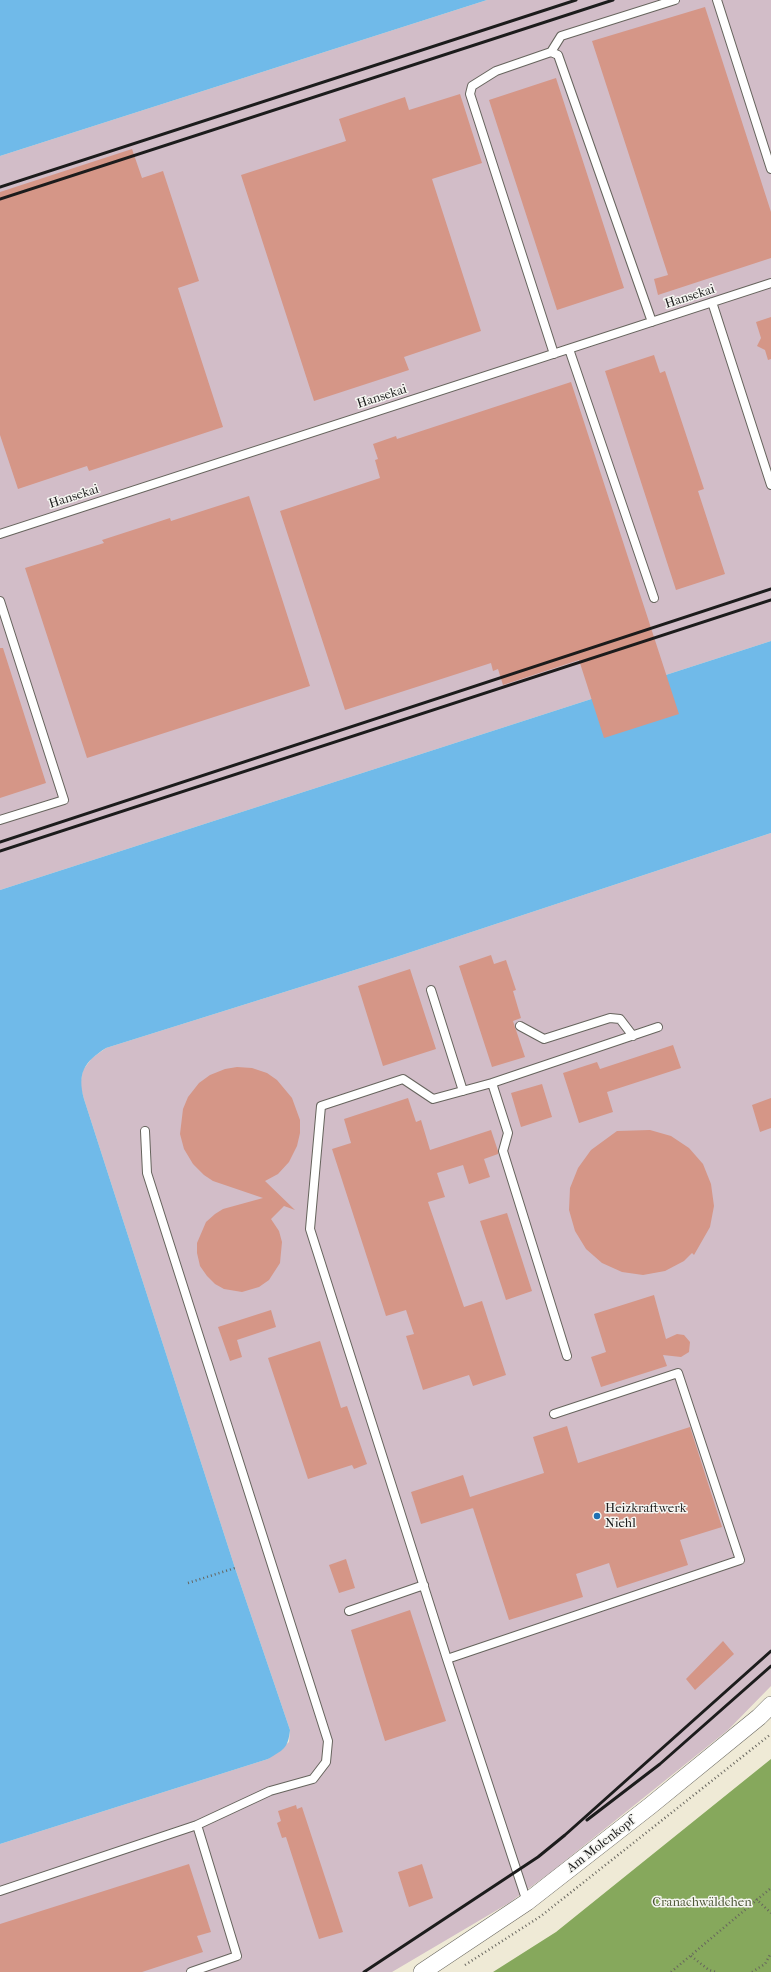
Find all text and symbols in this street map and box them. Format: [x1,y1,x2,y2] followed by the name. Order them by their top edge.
[663,282,717,312] street label: Hansekai
[355,382,409,412] street label: Hansekai
[47,482,101,512] street label: Hansekai
[605,1501,686,1532] place label: Heizkraftwerk Niehl
[592,1511,602,1521] marker: Heizkraftwerk Niehl
[564,1814,638,1876] street label: Am Molenkopf
[652,1895,752,1911] park label: Cranachwäldchen

